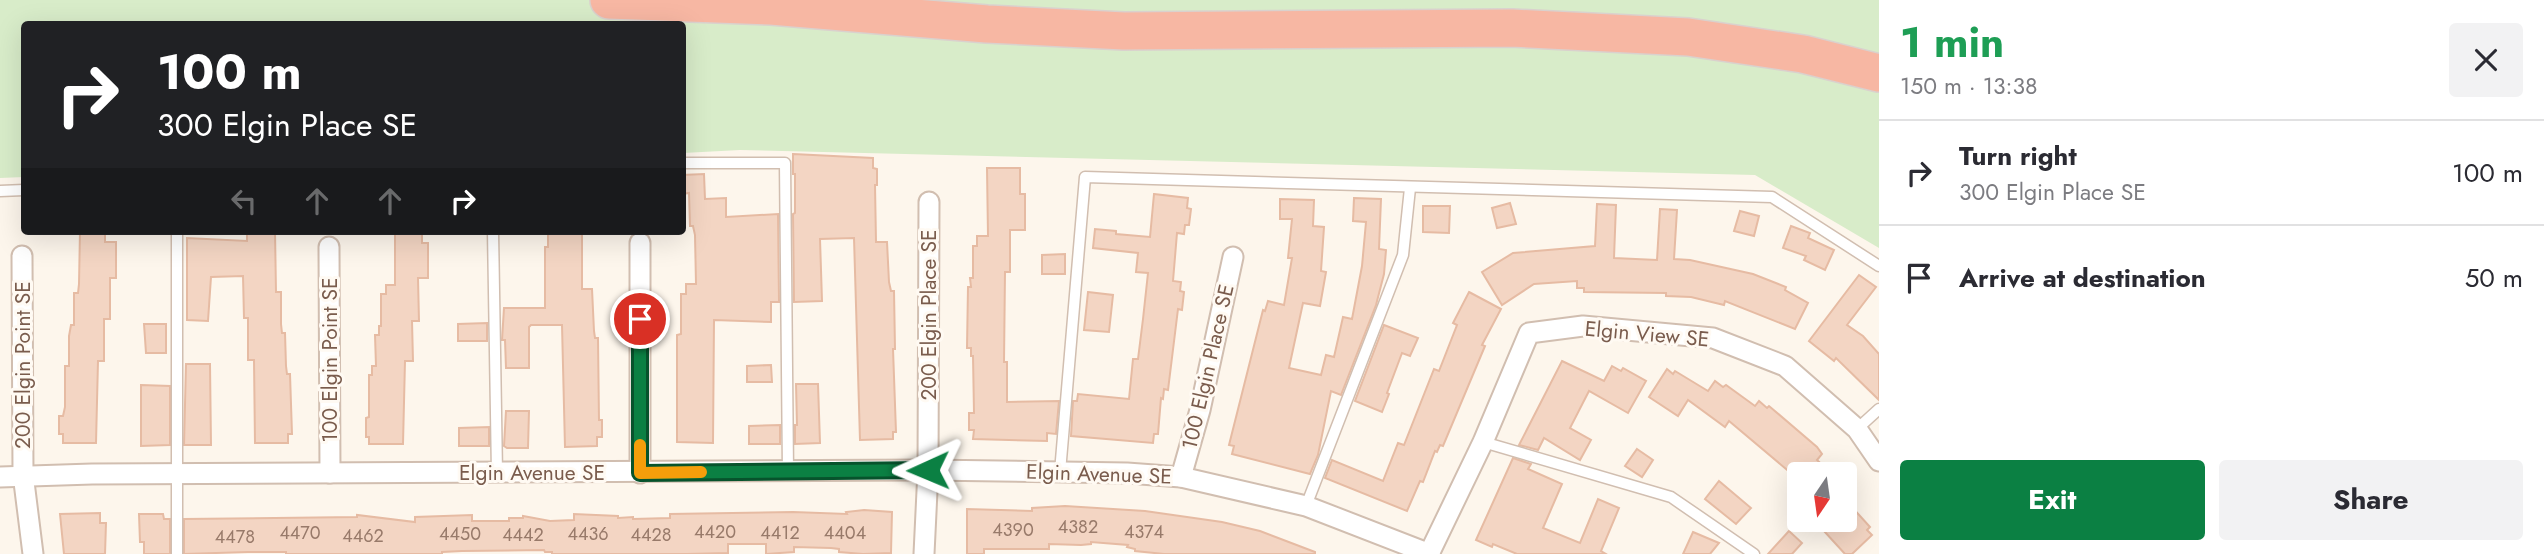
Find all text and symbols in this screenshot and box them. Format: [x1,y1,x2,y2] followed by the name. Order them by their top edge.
[1900,12,2004,73] text: 1 min
[2449,23,2523,97] button: close
[157,37,302,107] text: 100 m
[42,49,133,140] icon: right
[1900,69,2038,103] text: 150 m · 13:38
[157,102,417,148] text: 300 Elgin Place SE
[1959,137,2077,175] text: Turn right
[1900,154,1938,192] icon: right
[2452,154,2523,192] text: 100 m
[1959,175,2146,209] text: 300 Elgin Place SE
[225,182,263,220] icon: left
[298,182,336,220] icon: ahead
[371,182,409,220] icon: ahead
[444,182,482,220] icon: right
[914,229,944,401] street label: 200 Elgin Place SE
[1900,259,1938,297] icon: arrive
[1959,259,2206,297] text: Arrive at destination
[2465,259,2523,297] text: 50 m
[315,277,345,443] street label: 100 Elgin Point SE
[8,281,38,449] street label: 200 Elgin Point SE
[1174,281,1242,453] street label: 100 Elgin Place SE
[610,289,670,349] pin
[621,300,659,338] icon: arrive
[1584,314,1710,354] street label: Elgin View SE
[891,433,965,507] position arrow
[1026,456,1172,492] street label: Elgin Avenue SE
[459,458,605,488] street label: Elgin Avenue SE
[1900,460,2205,540] button: Exit
[2219,460,2523,540] button: Share
[1787,462,1857,532] north arrow
[1787,462,1857,532] map controls
[1058,514,1098,540] house number: 4382
[992,517,1034,543] house number: 4390
[694,519,736,545] house number: 4420
[1124,519,1164,545] house number: 4374
[279,520,321,546] house number: 4470
[760,520,800,546] house number: 4412
[824,520,866,546] house number: 4404
[439,521,481,547] house number: 4450
[567,521,609,547] house number: 4436
[502,522,544,548] house number: 4442
[630,522,672,548] house number: 4428
[342,523,384,549] house number: 4462
[215,524,255,550] house number: 4478

